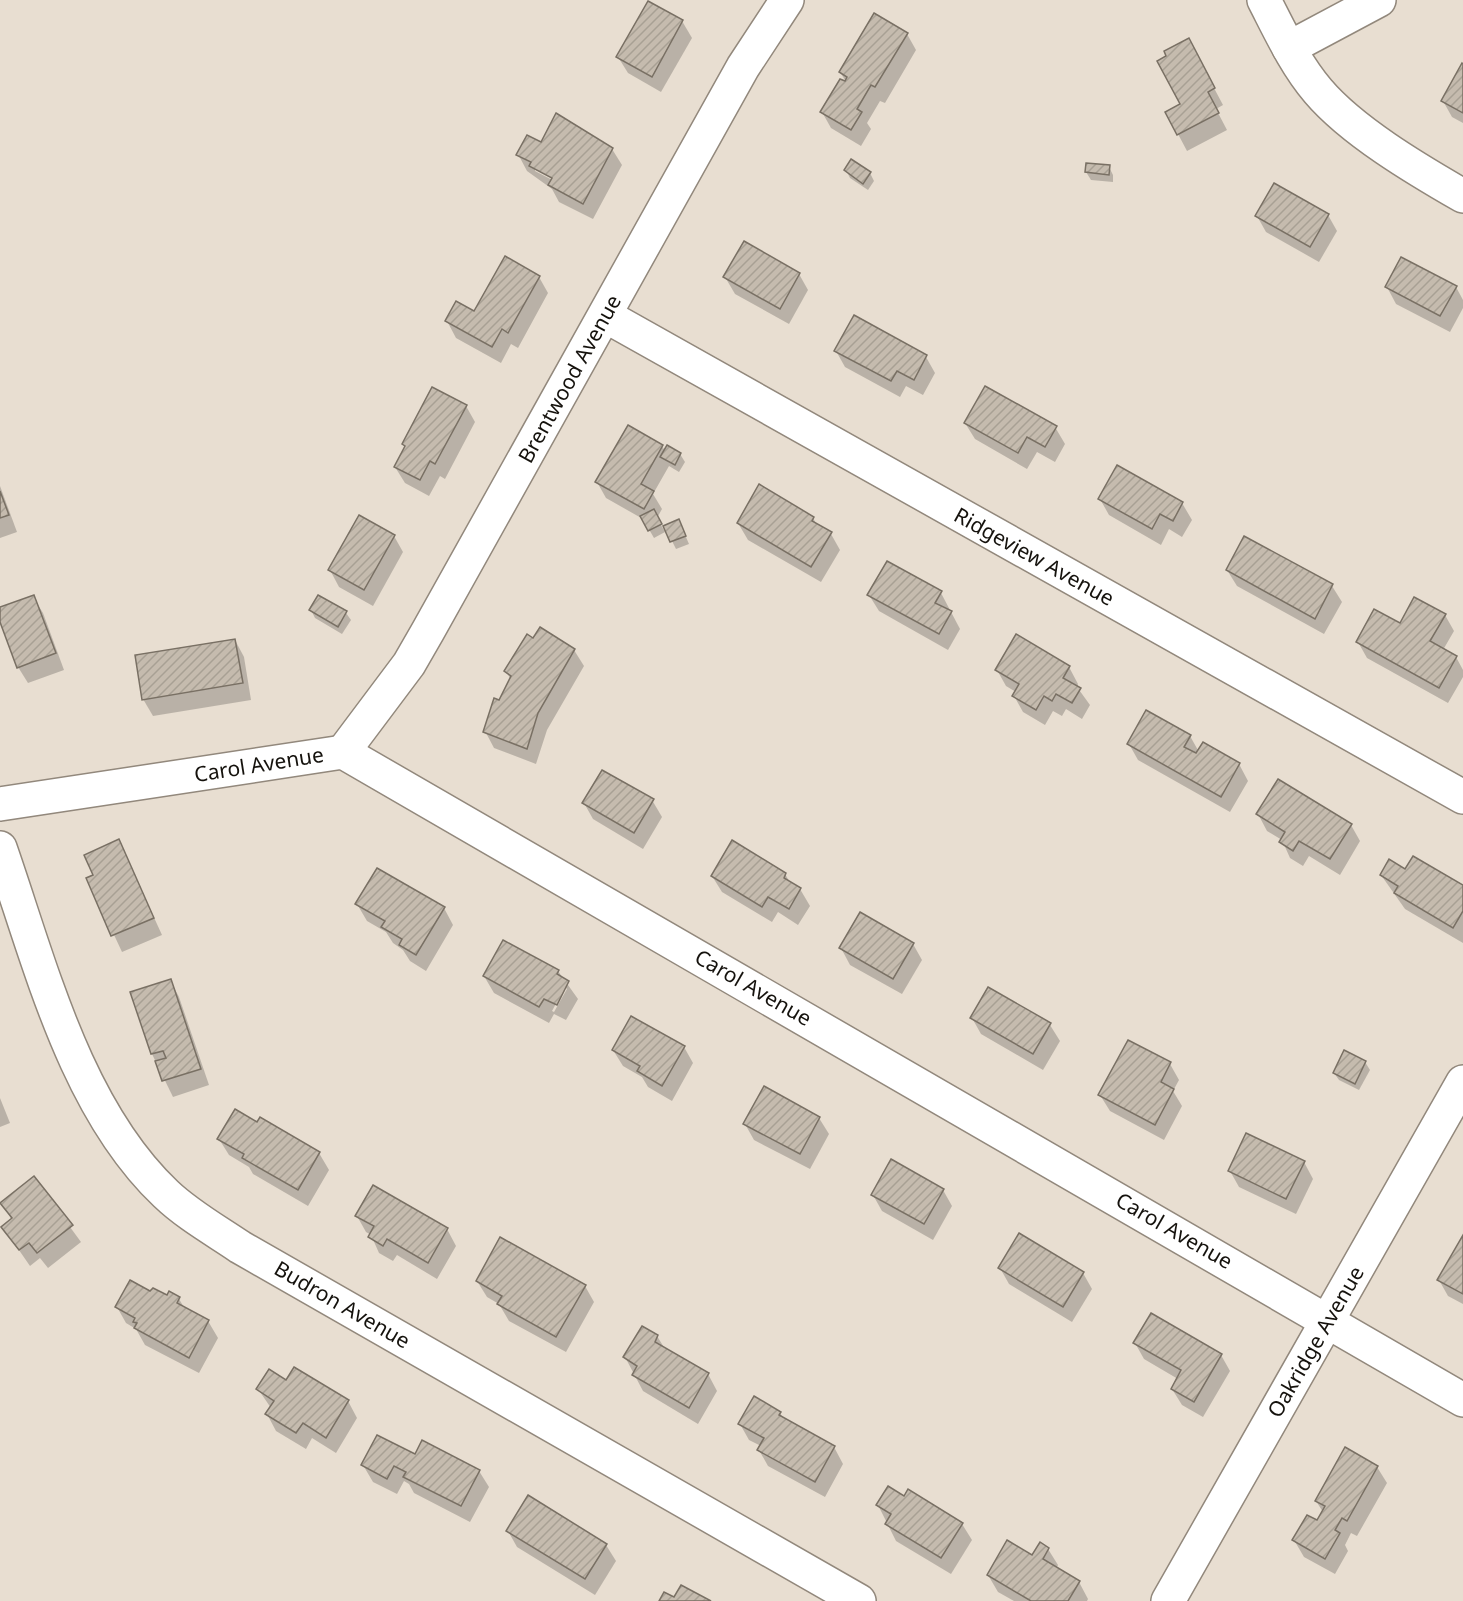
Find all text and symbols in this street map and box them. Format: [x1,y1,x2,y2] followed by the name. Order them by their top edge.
[511,289,627,468] street label: Brentwood Avenue
[949,501,1120,612] street label: Ridgeview Avenue
[192,740,326,788] street label: Carol Avenue
[690,942,817,1032] street label: Carol Avenue
[1111,1185,1238,1275] street label: Carol Avenue
[269,1254,416,1354] street label: Budron Avenue
[1260,1261,1370,1422] street label: Oakridge Avenue

